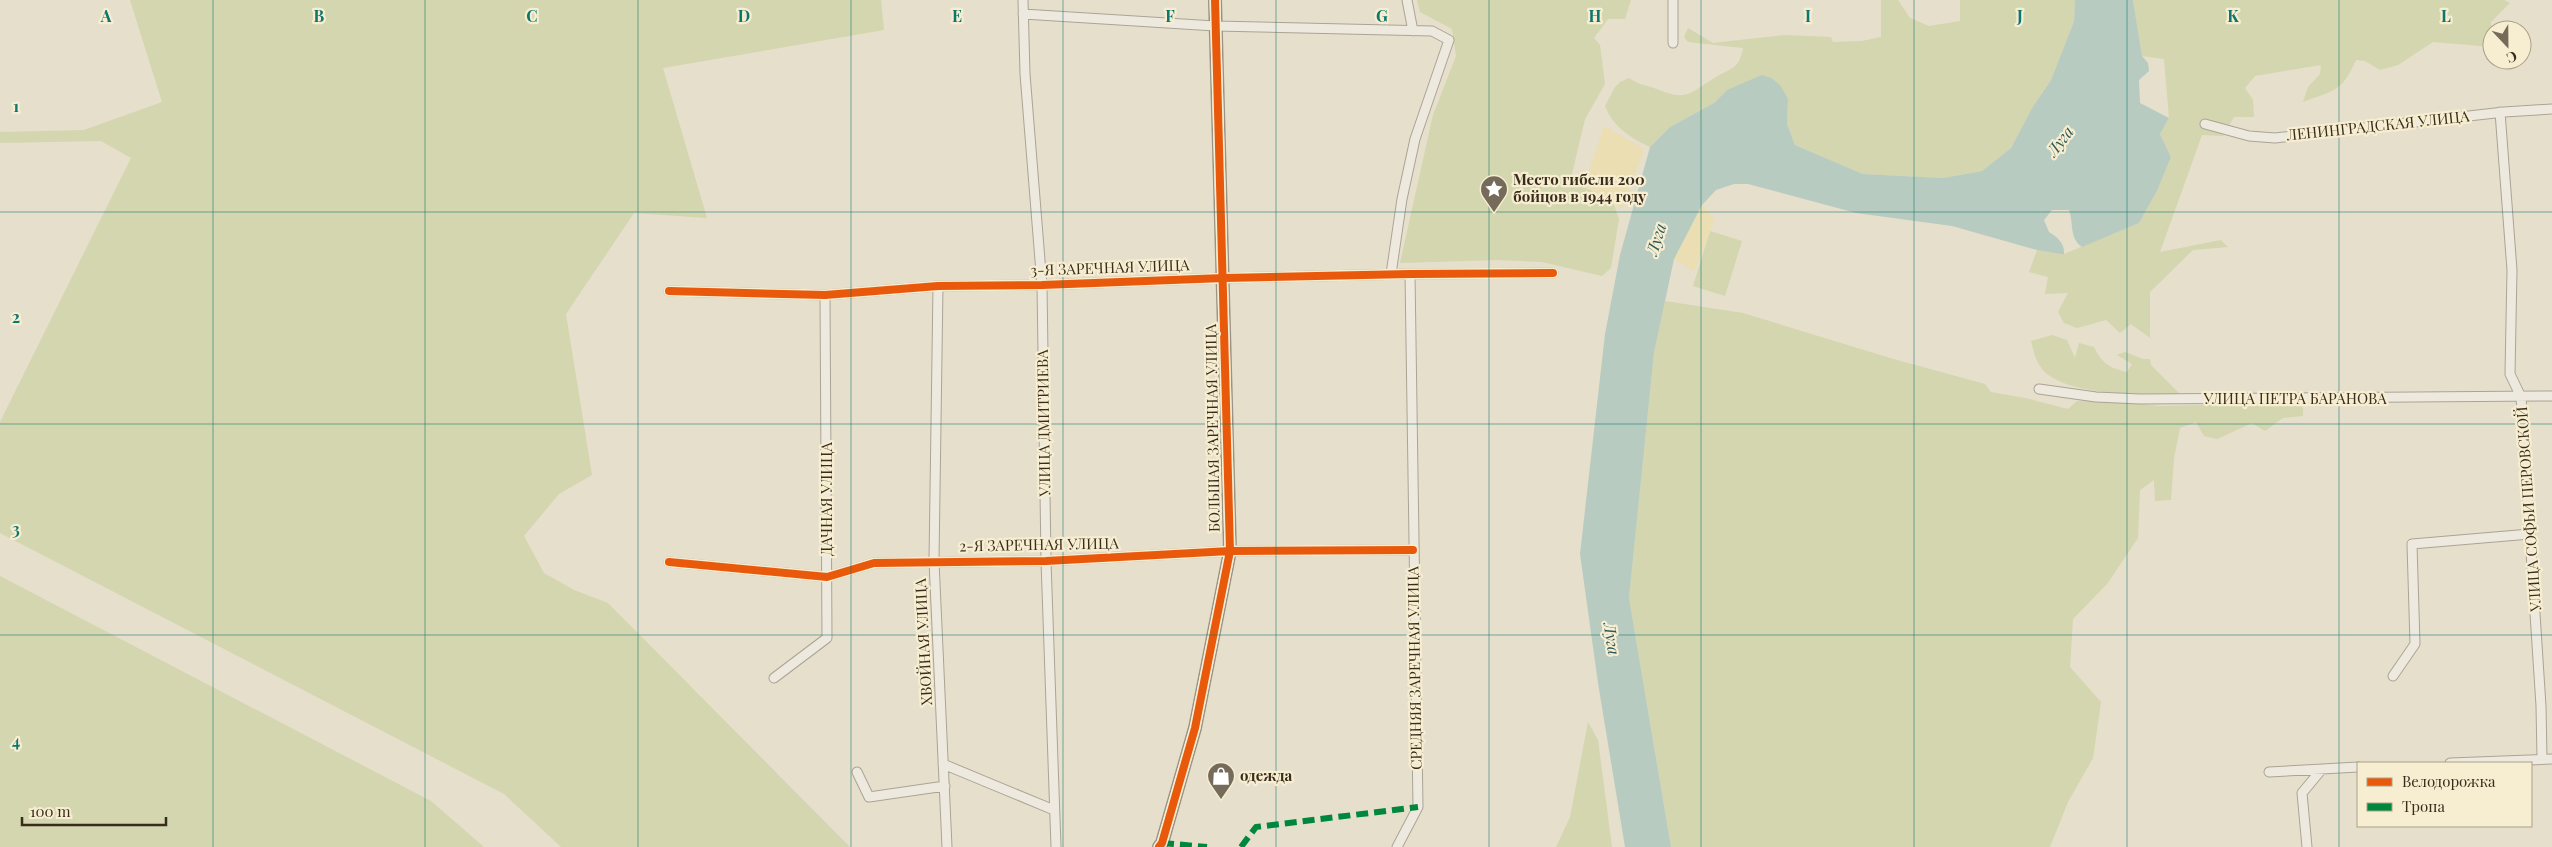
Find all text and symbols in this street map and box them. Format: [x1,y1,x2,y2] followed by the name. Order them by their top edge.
[100,5,112,26] text: A
[314,5,325,26] text: B
[526,5,538,26] text: C
[738,5,750,26] text: D
[952,5,962,26] text: E
[1165,5,1175,26] text: F
[1376,5,1388,26] text: G
[1589,5,1602,26] text: H
[1805,5,1811,26] text: I
[2016,5,2023,26] text: J
[2227,5,2239,26] text: K
[2441,5,2451,26] text: L
[2482,20,2532,70] north arrow
[2504,47,2520,68] text: С
[13,95,19,116] text: 1
[2285,105,2471,145] street label: ЛЕНИНГРАДСКАЯ УЛИЦА
[2040,121,2078,161] water label: Луга
[1513,169,1646,206] place label: Место гибели 200 бойцов в 1944 году
[1479,174,1509,213] place icon: Место гибели 200 бойцов в 1944 году
[1640,220,1671,259] water label: Луга
[1030,254,1190,280] street label: 3-Я ЗАРЕЧНАЯ УЛИЦА
[12,306,20,327] text: 2
[1200,323,1224,532] street label: БОЛЬШАЯ ЗАРЕЧНАЯ УЛИЦА
[1032,349,1054,498] street label: УЛИЦА ДМИТРИЕВА
[2202,388,2387,408] street label: УЛИЦА ПЕТРА БАРАНОВА
[2511,405,2545,613] street label: УЛИЦА СОФЬИ ПЕРОВСКОЙ
[816,442,836,556] street label: ДАЧНАЯ УЛИЦА
[12,518,20,539] text: 3
[959,533,1120,555] street label: 2-Я ЗАРЕЧНАЯ УЛИЦА
[1402,565,1426,770] street label: СРЕДНЯЯ ЗАРЕЧНАЯ УЛИЦА
[910,577,936,706] street label: ХВОЙНАЯ УЛИЦА
[1599,619,1625,657] water label: Луга
[12,730,20,751] text: 4
[1206,761,1236,800] shop icon: одежда
[2357,762,2532,827] legend
[1240,765,1293,785] place label: одежда
[2402,771,2496,791] text: Велодорожка
[22,794,166,826] scale bar
[2402,796,2445,816] text: Тропа
[30,801,71,821] text: 100 m

